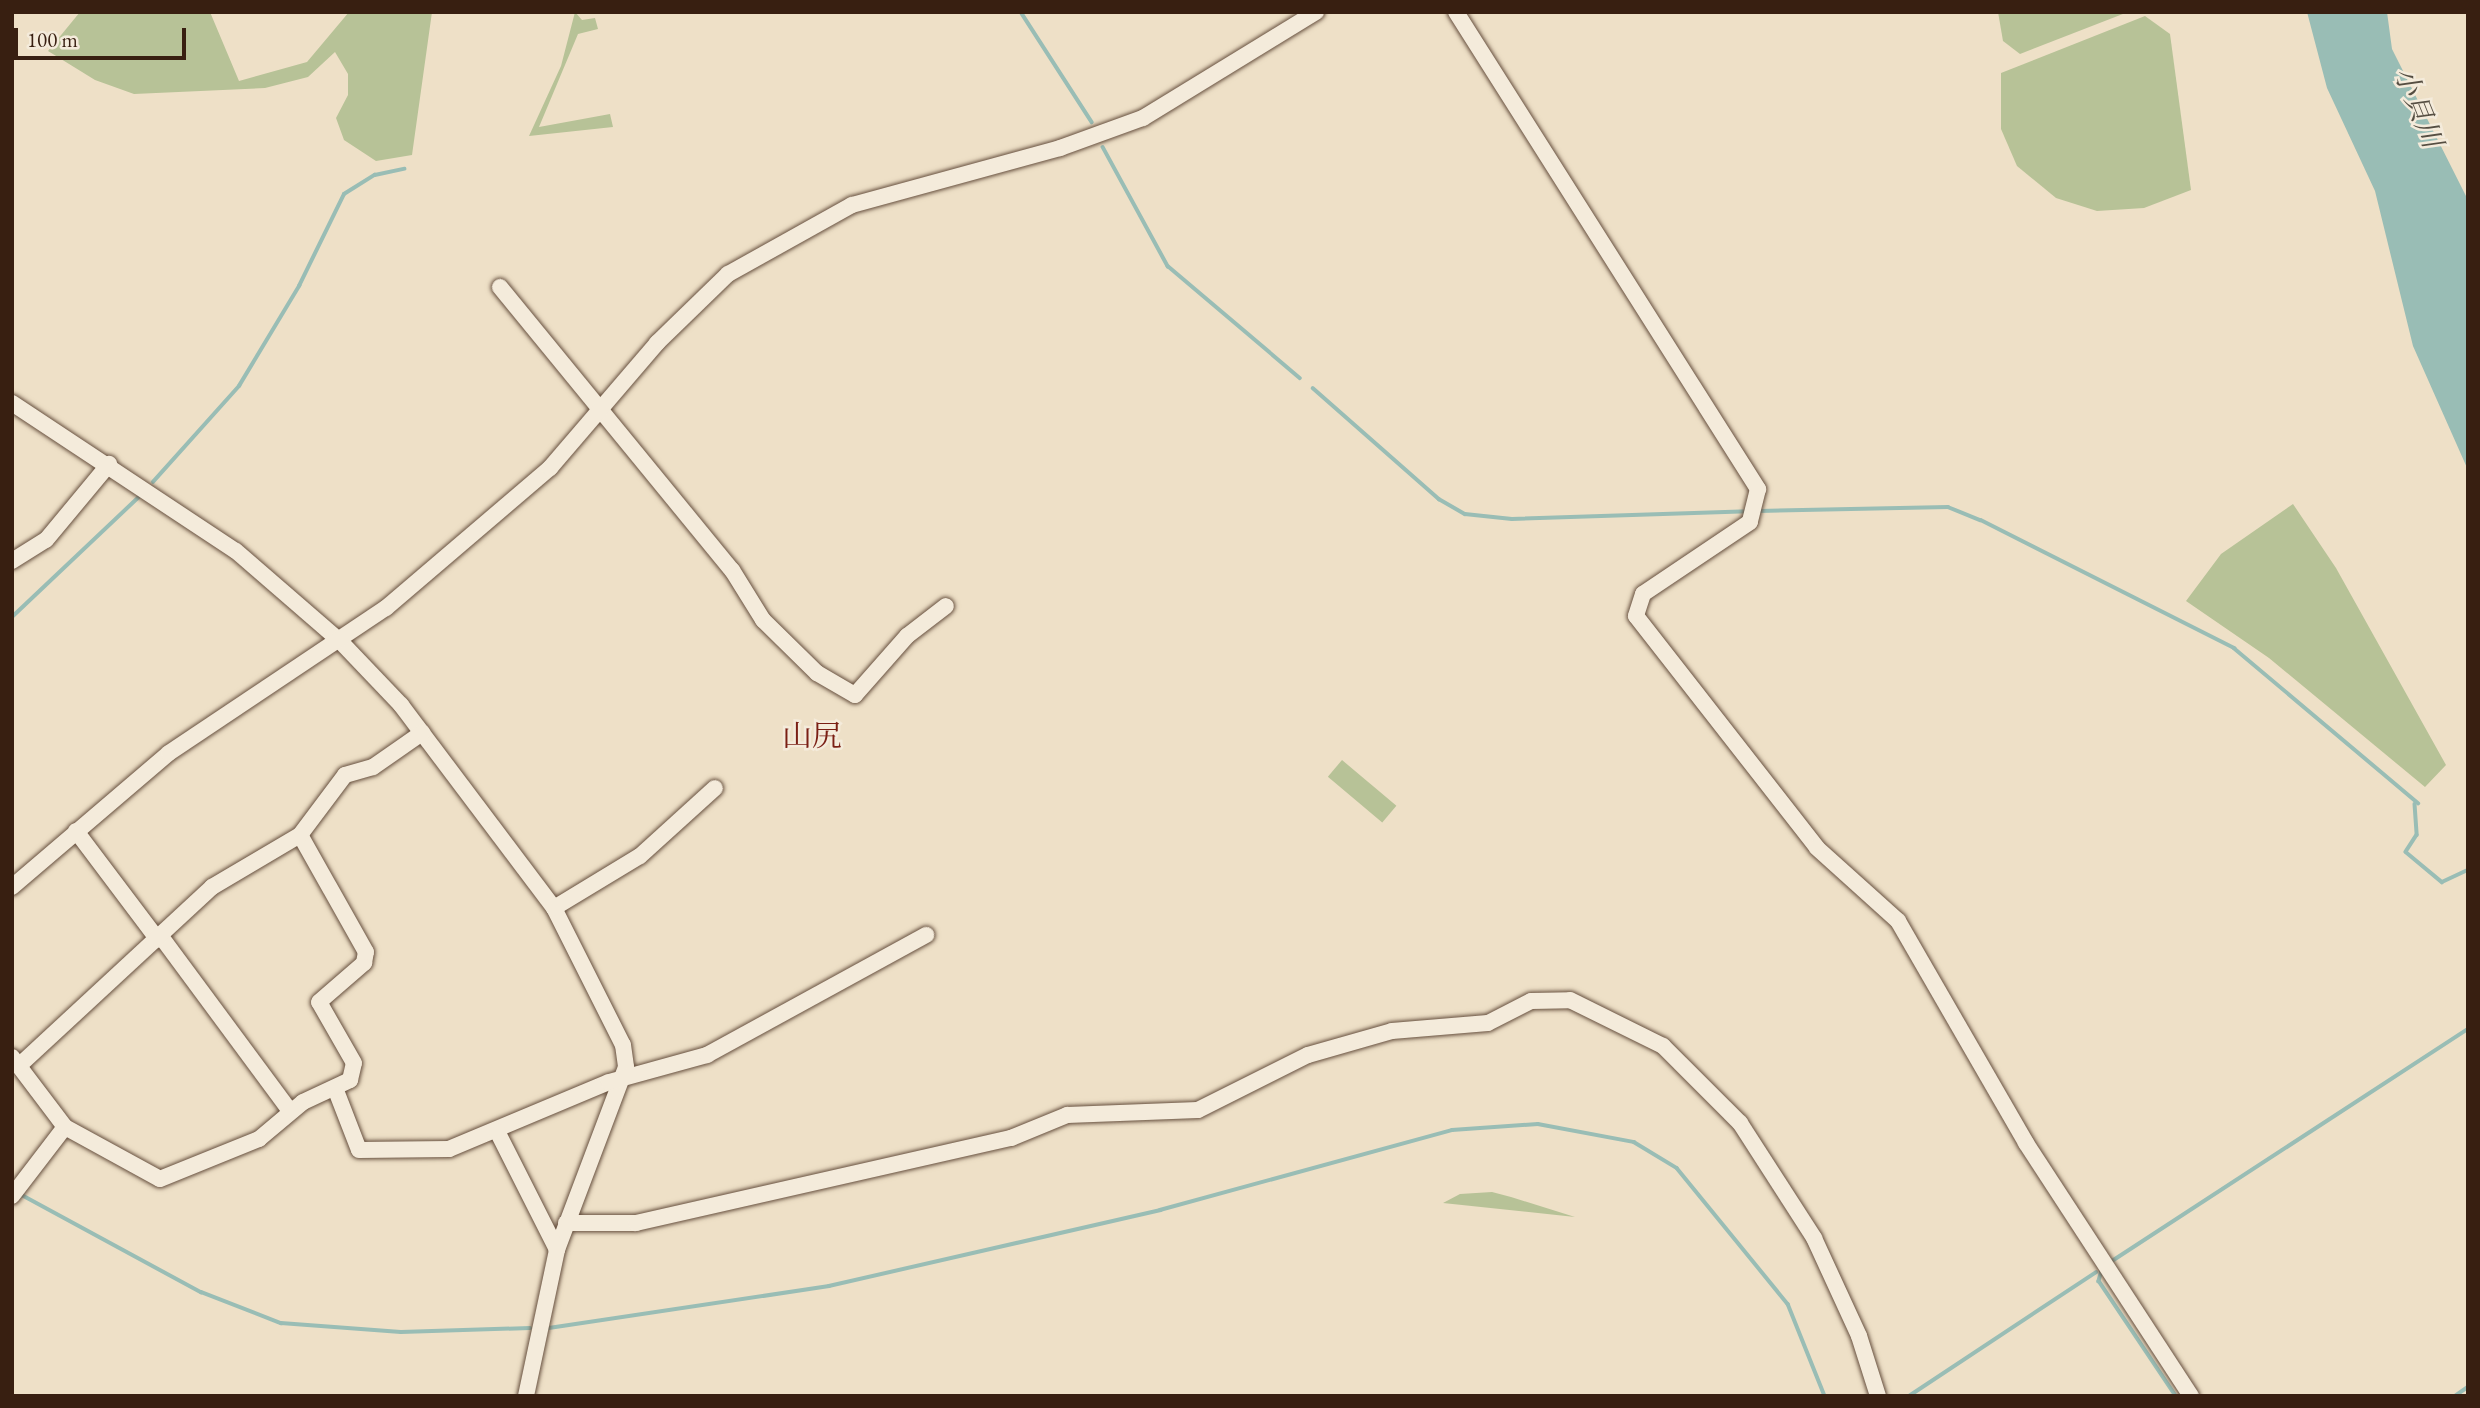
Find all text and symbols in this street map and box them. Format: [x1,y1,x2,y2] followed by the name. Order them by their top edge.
[18,14,189,58] scale bar
[27,26,78,53] text: 100 m
[2388,62,2450,152] water label: 小貝川
[782,718,842,754] district label: 山尻

